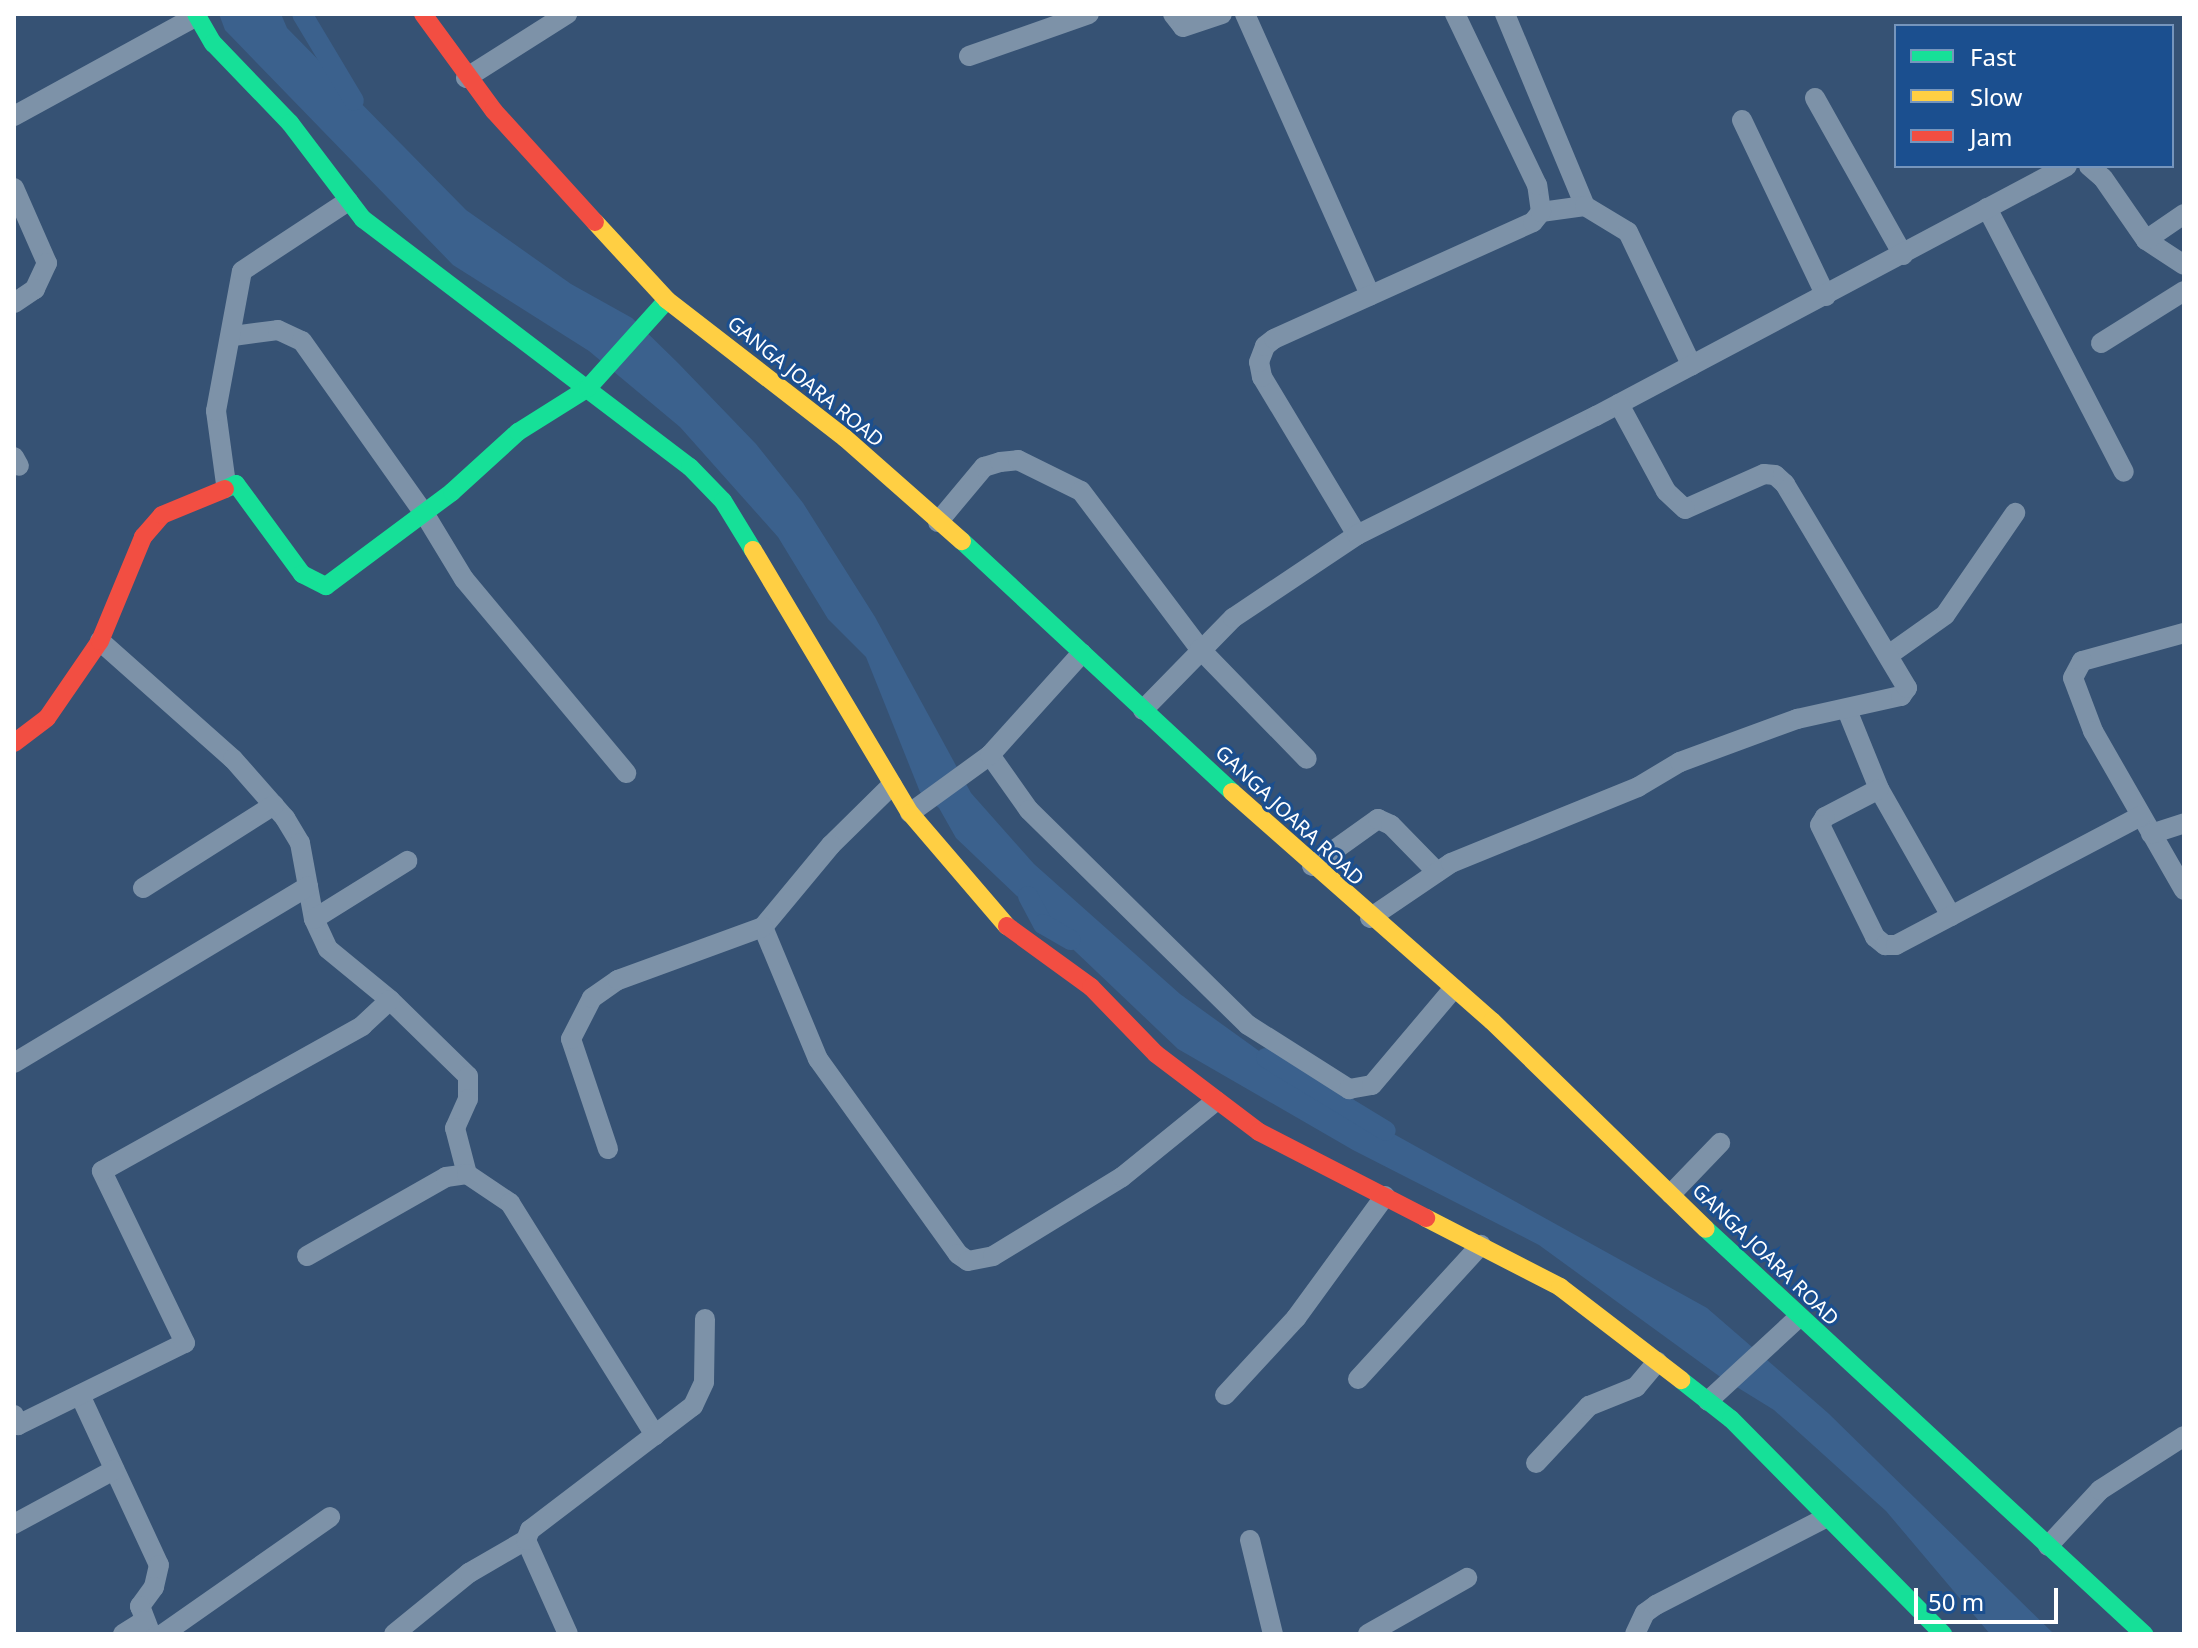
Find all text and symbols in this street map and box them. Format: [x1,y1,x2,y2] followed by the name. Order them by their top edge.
[1894,24,2174,168] legend
[1970,40,2016,73] text: Fast
[1970,80,2022,113] text: Slow
[1970,120,2012,153] text: Jam
[723,311,889,451] street label: GANGA JOARA ROAD
[1211,740,1369,890] street label: GANGA JOARA ROAD
[1688,1178,1844,1330] street label: GANGA JOARA ROAD
[1918,1572,2062,1622] scale bar
[1928,1585,1984,1618] text: 50 m

